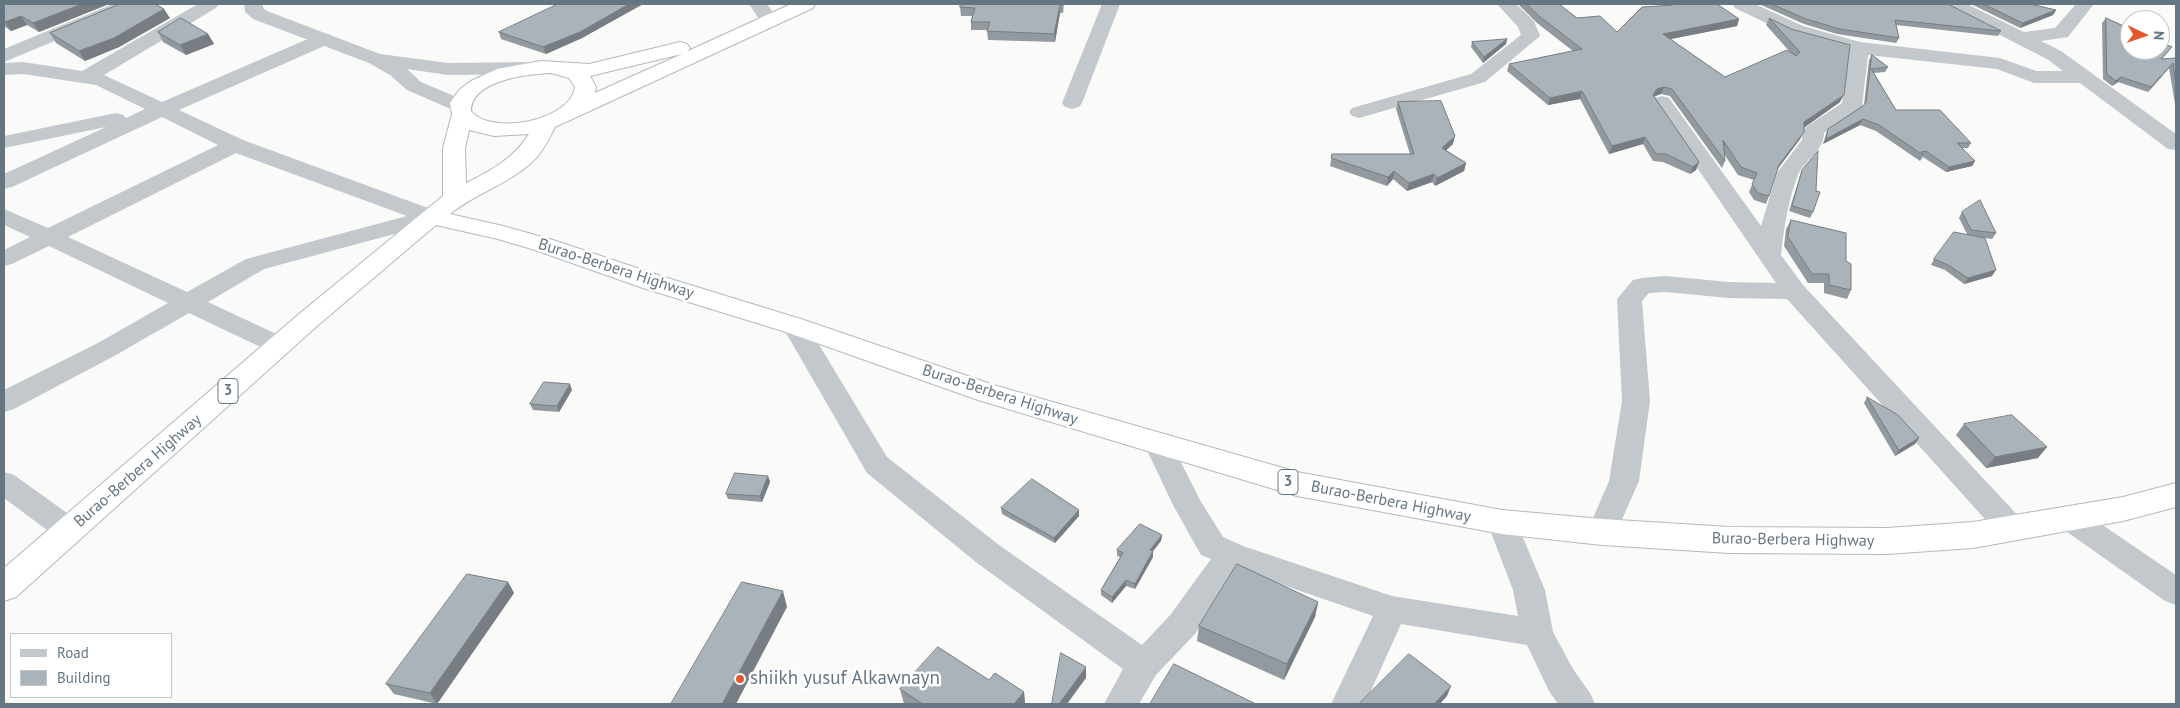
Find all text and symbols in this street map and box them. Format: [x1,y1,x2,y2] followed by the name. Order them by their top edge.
[2120,10,2170,60] north arrow
[2150,31,2168,41] text: N
[536,235,696,303] street label: Burao-Berbera Highway
[920,361,1080,429] street label: Burao-Berbera Highway
[218,378,238,404] road number: 3
[70,410,206,532] street label: Burao-Berbera Highway
[1278,470,1298,494] road number: 3
[1309,477,1473,527] street label: Burao-Berbera Highway
[1712,529,1874,551] street label: Burao-Berbera Highway
[10,633,172,698] legend
[57,643,89,662] text: Road
[57,668,111,687] text: Building
[750,668,940,690] place label: shiikh yusuf Alkawnayn
[734,673,746,685] marker: shiikh yusuf Alkawnayn

